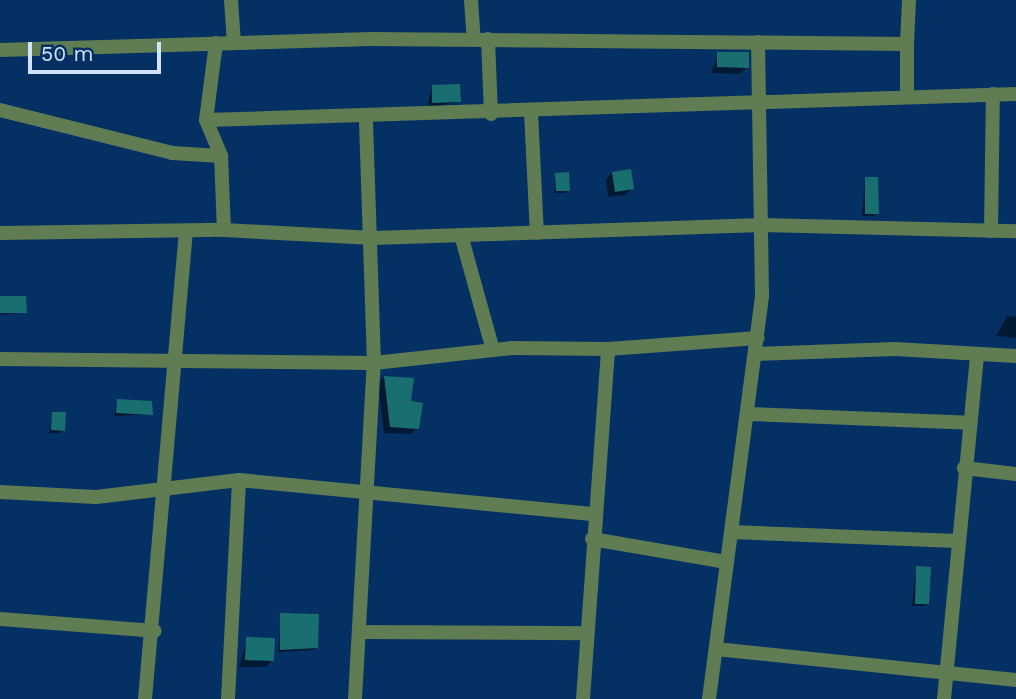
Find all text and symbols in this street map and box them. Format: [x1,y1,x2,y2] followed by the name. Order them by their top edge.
[32,28,164,72] scale bar
[41,41,93,66] text: 50 m

